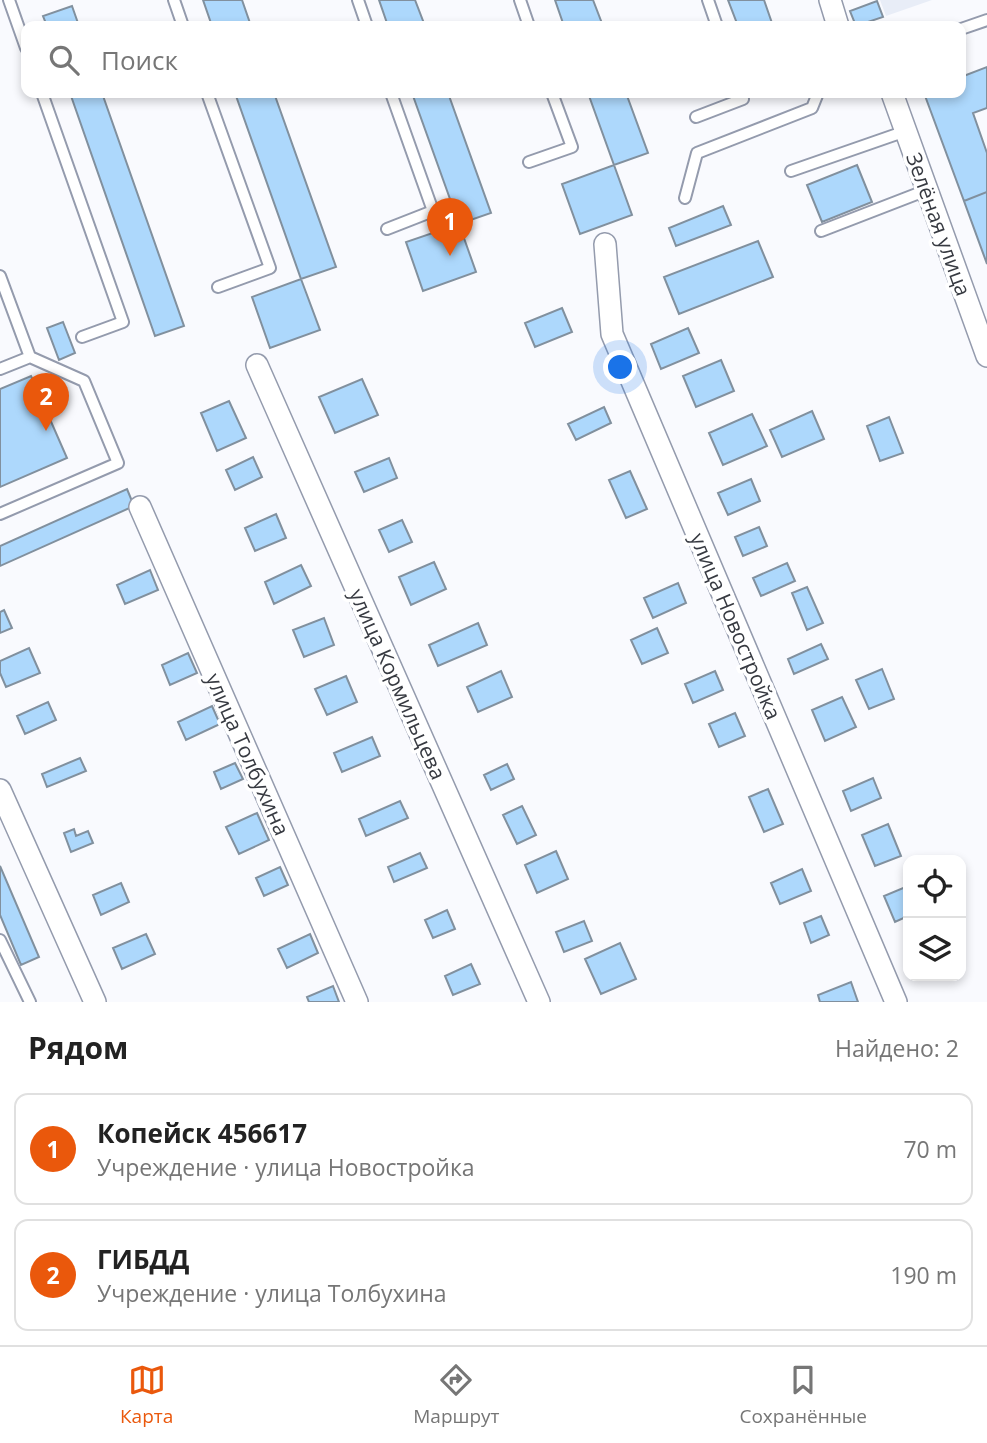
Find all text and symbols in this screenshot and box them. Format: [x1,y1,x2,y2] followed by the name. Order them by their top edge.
[21,21,966,98] search box
[45,41,83,79] icon: search
[101,42,178,78] text: Поиск
[900,148,978,300] street label: Зелёная улица
[427,198,473,256] pin: 1
[603,350,637,384] your location
[23,373,69,431] pin: 2
[684,528,788,724] street label: улица Новостройка
[343,584,453,784] street label: улица Кормильцева
[200,669,296,839] street label: улица Толбухина
[903,855,966,981] map controls
[903,855,966,918] button: locate
[903,918,966,981] button: layers
[28,1027,128,1068] text: Рядом
[835,1032,959,1064] text: Найдено: 2
[97,1115,307,1151] text: Копейск 456617
[46,1133,60,1165] text: 1
[903,1133,957,1165] text: 70 m
[97,1151,475,1183] text: Учреждение · улица Новостройка
[97,1241,189,1277] text: ГИБДД
[46,1259,60,1291] text: 2
[890,1259,957,1291] text: 190 m
[97,1277,447,1309] text: Учреждение · улица Толбухина
[120,1361,173,1429] tab: Карта
[413,1361,500,1429] tab: Маршрут
[739,1361,867,1429] tab: Сохранённые

